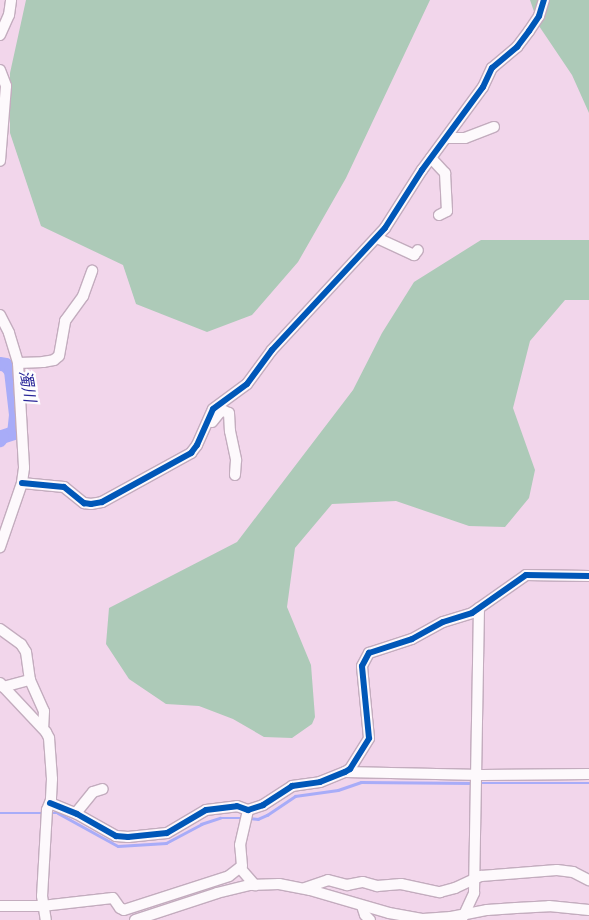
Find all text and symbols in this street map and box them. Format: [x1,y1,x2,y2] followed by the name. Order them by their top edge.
[16,369,40,403] water label: 濁川

